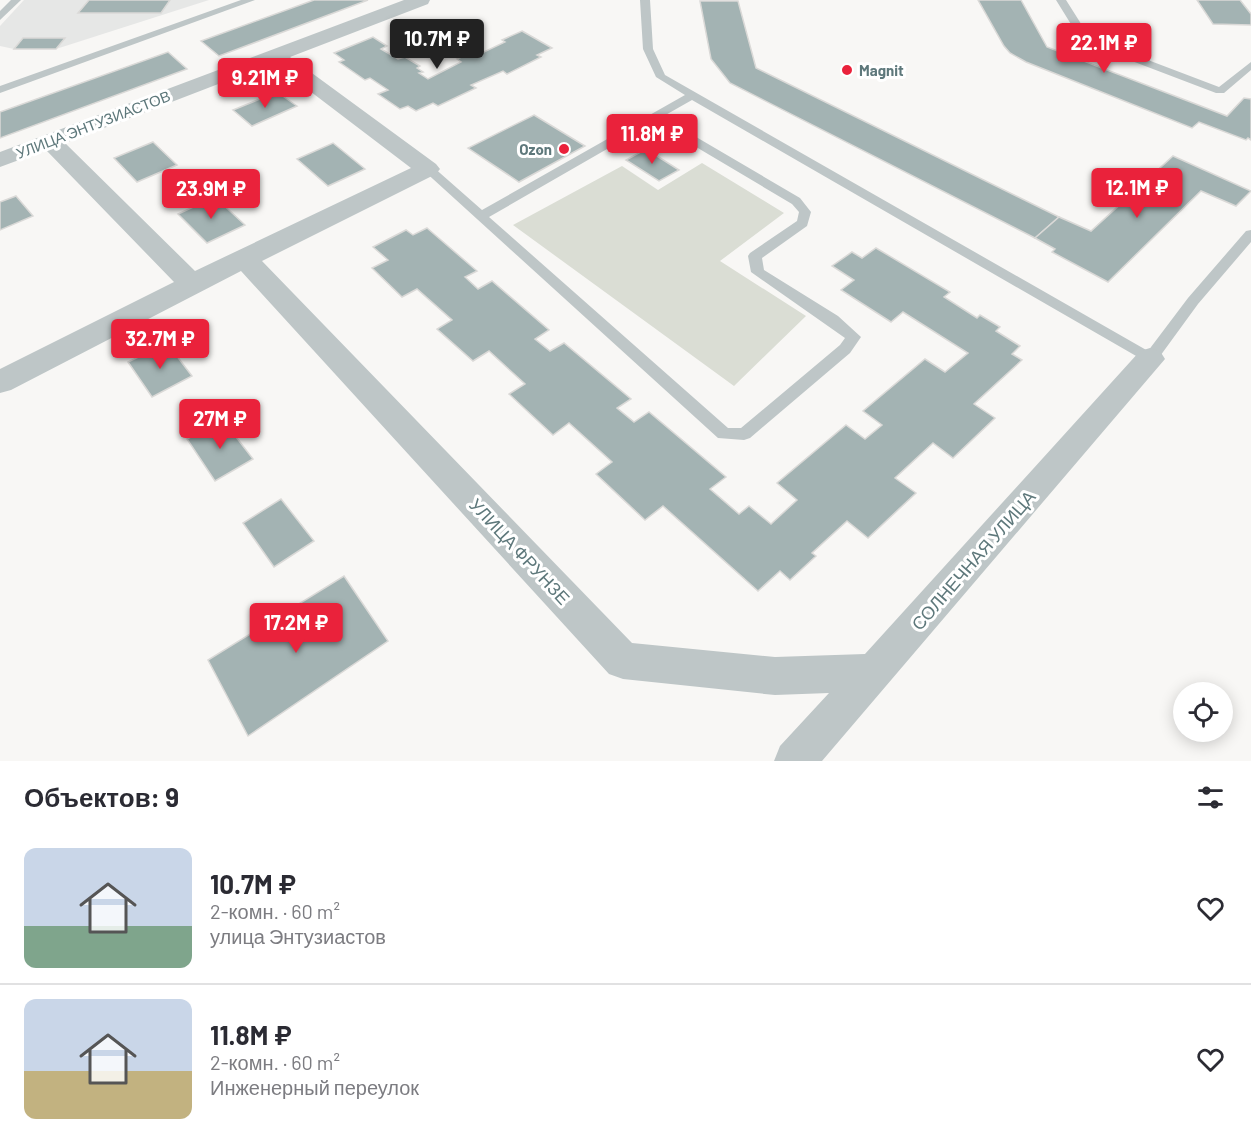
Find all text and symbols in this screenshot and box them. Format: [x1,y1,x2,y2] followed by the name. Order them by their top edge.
[382,19,492,70] pin: 10.7M ₽
[1049,23,1159,74] pin: 22.1M ₽
[404,26,470,50] text: 10.7M ₽
[1070,30,1138,54] text: 22.1M ₽
[210,58,320,109] pin: 9.21M ₽
[859,61,904,79] place label: Magnit
[840,63,854,77] marker: Magnit
[232,65,298,89] text: 9.21M ₽
[13,86,173,162] street label: УЛИЦА ЭНТУЗИАСТОВ
[597,114,707,165] pin: 11.8M ₽
[621,121,683,145] text: 11.8M ₽
[519,140,552,158] place label: Ozon
[557,142,571,156] marker: Ozon
[1082,168,1192,219] pin: 12.1M ₽
[156,169,266,220] pin: 23.9M ₽
[1105,175,1169,199] text: 12.1M ₽
[176,176,246,200] text: 23.9M ₽
[105,319,215,370] pin: 32.7M ₽
[125,326,195,350] text: 32.7M ₽
[178,399,262,450] pin: 27M ₽
[193,406,247,430] text: 27M ₽
[906,486,1040,634] street label: СОЛНЕЧНАЯ УЛИЦА
[465,493,575,609] street label: УЛИЦА ФРУНЗЕ
[241,603,351,654] pin: 17.2M ₽
[264,610,328,634] text: 17.2M ₽
[1173,682,1233,742] map controls
[1173,682,1233,742] button: locate
[24,781,179,812] text: Объектов: 9
[1194,781,1227,814] icon: filters
[210,868,296,899] text: 10.7M ₽
[72,872,144,944] icon: home
[1194,892,1227,925] icon: heart
[210,899,340,923] text: 2-комн. · 60 m²
[210,924,386,948] text: улица Энтузиастов
[210,1019,292,1050] text: 11.8M ₽
[72,1023,144,1095] icon: home
[1194,1043,1227,1076] icon: heart
[210,1050,340,1074] text: 2-комн. · 60 m²
[210,1075,419,1099] text: Инженерный переулок

